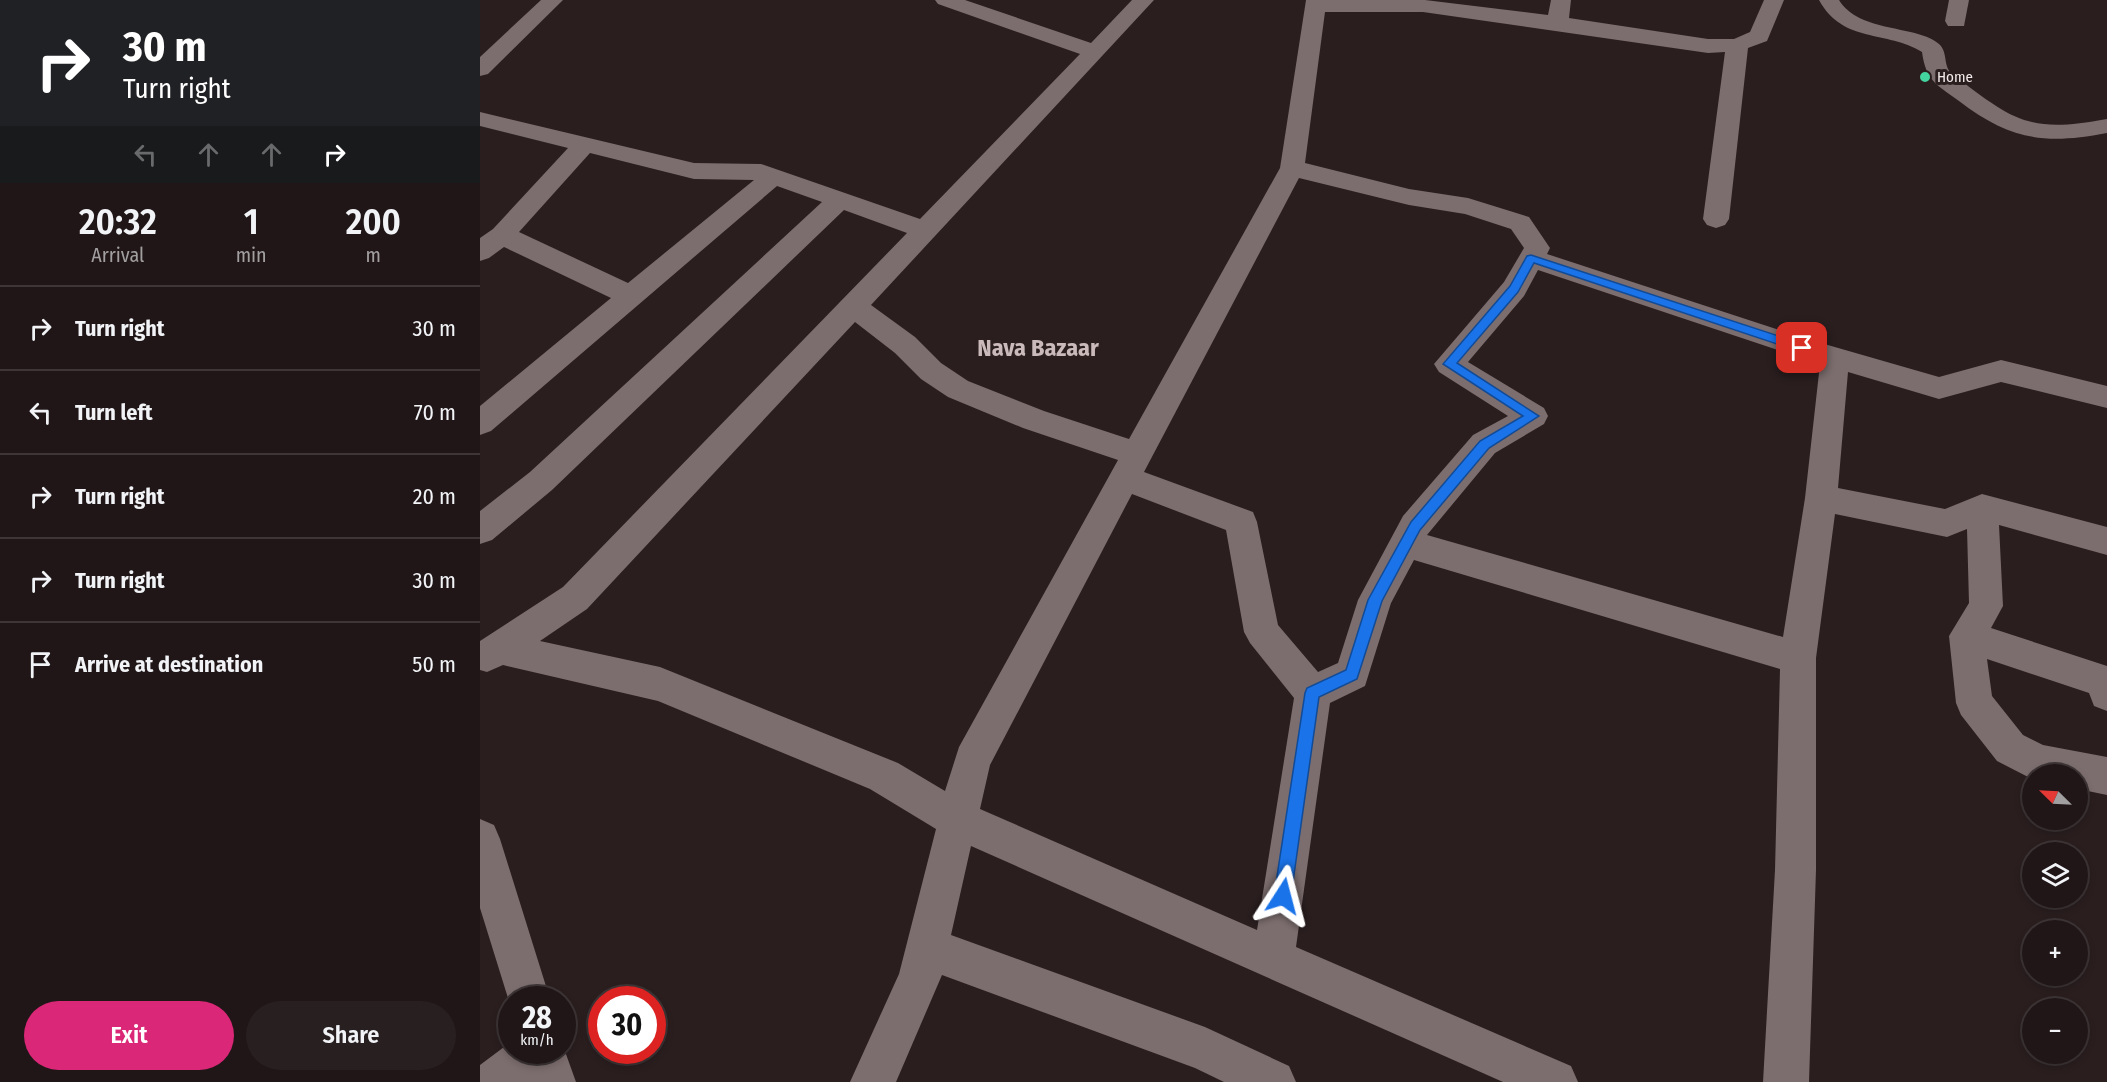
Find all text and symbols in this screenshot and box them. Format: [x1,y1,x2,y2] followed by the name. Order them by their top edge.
[123,22,207,72] text: 30 m
[24,24,102,102] icon: right
[1937,68,1973,86] place label: Home
[1918,70,1932,84] marker: Home
[123,73,231,105] text: Turn right
[129,138,162,171] icon: left
[192,138,225,171] icon: ahead
[255,138,288,171] icon: ahead
[318,138,351,171] icon: right
[79,200,157,244] text: 20:32
[244,200,259,244] text: 1
[346,200,401,244] text: 200
[91,243,144,267] text: Arrival
[236,243,267,267] text: min
[366,243,381,267] text: m
[24,312,57,345] icon: right
[75,315,164,342] text: Turn right
[413,315,456,342] text: 30 m
[1776,322,1827,373] pin
[1785,331,1818,364] icon: arrive
[977,334,1099,362] district label: Nava Bazaar
[24,396,57,429] icon: left
[75,399,153,426] text: Turn left
[414,399,456,426] text: 70 m
[24,480,57,513] icon: right
[75,483,164,510] text: Turn right
[413,483,456,510] text: 20 m
[24,564,57,597] icon: right
[75,567,164,594] text: Turn right
[413,567,456,594] text: 30 m
[24,648,57,681] icon: arrive
[75,651,263,678] text: Arrive at destination
[412,651,456,678] text: 50 m
[2022,764,2088,830] north arrow
[2022,764,2088,1064] map controls
[2022,842,2088,908] button: layers
[1251,864,1315,928] position arrow
[2022,920,2088,986] button: +
[588,986,666,1064] speed limit sign: 30
[2022,998,2088,1064] button: −
[522,1000,552,1036] text: 28
[24,1001,234,1070] button: Exit
[246,1001,456,1070] button: Share
[520,1031,554,1049] text: km/h

